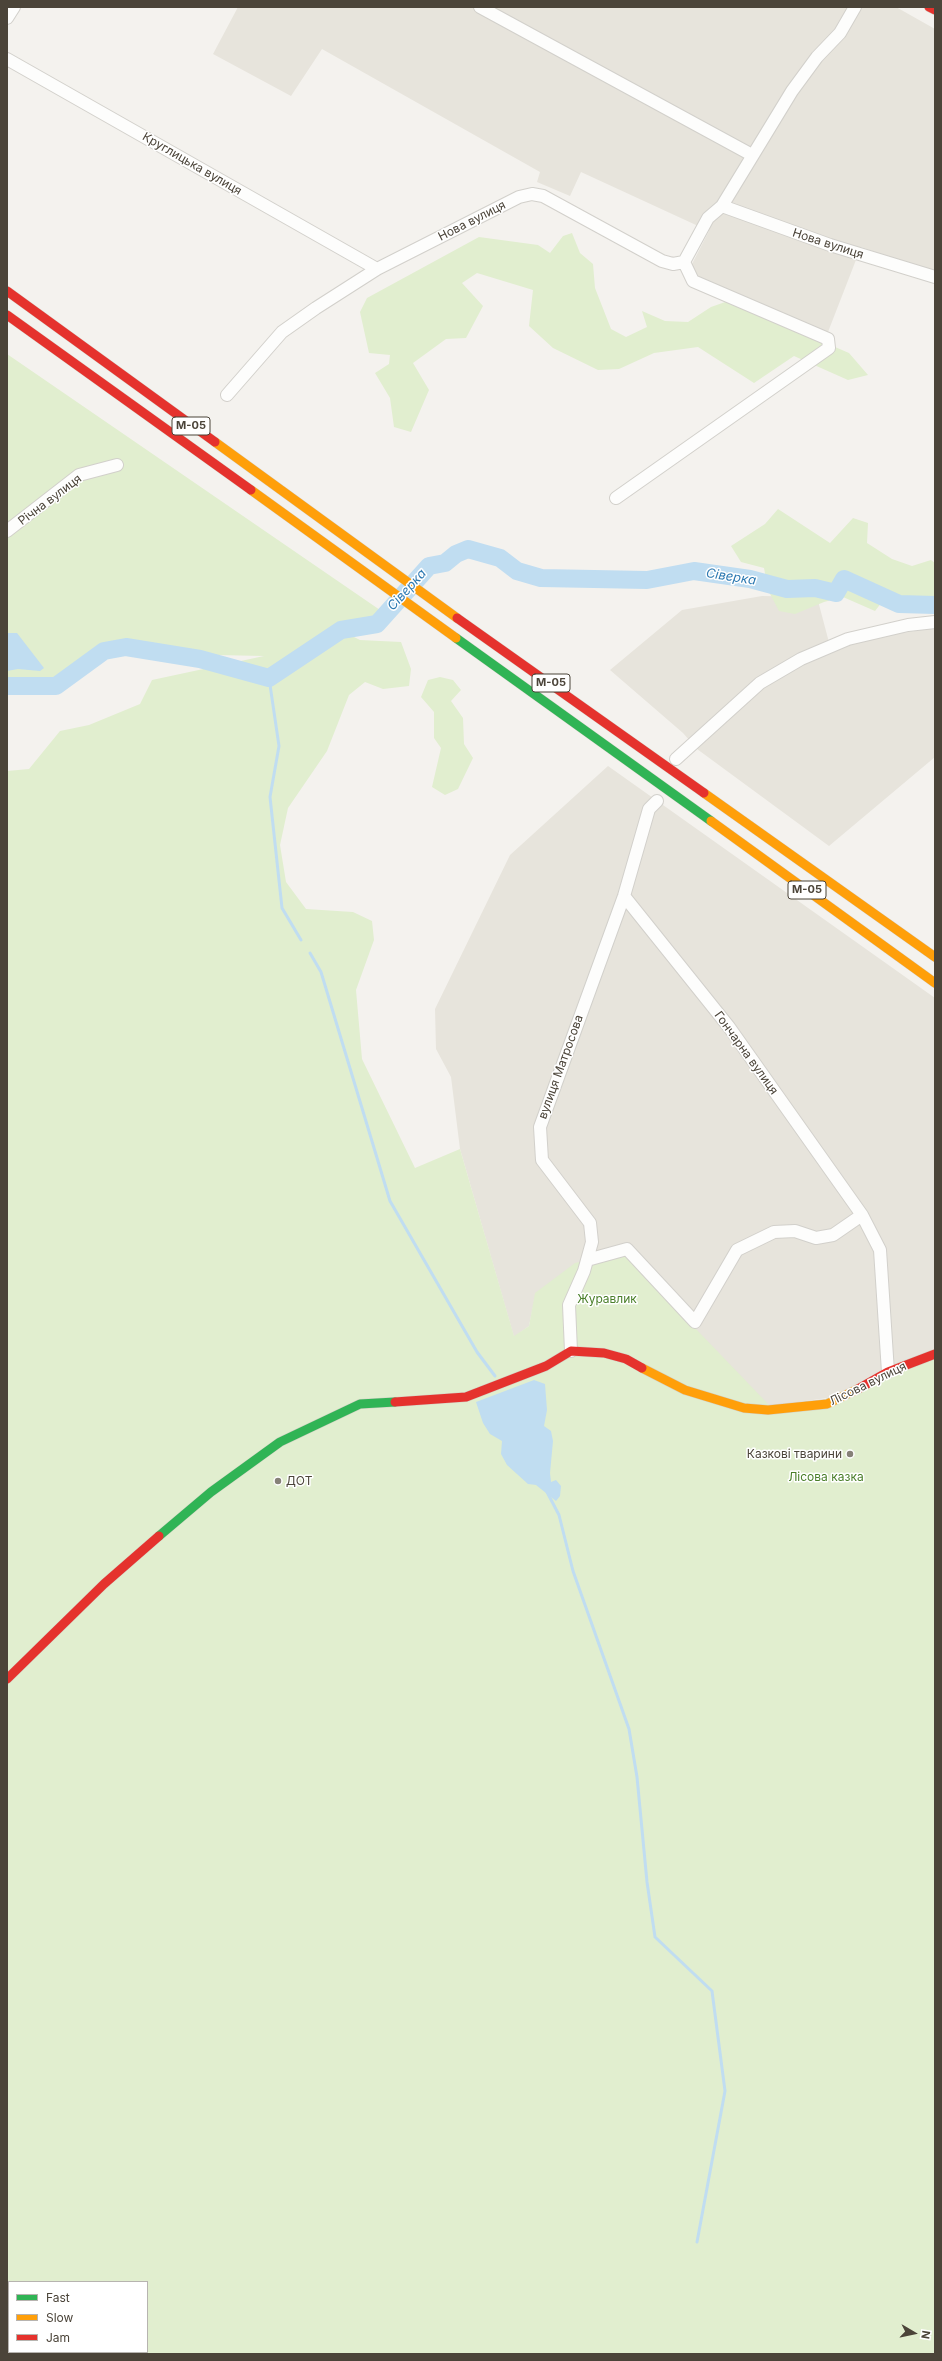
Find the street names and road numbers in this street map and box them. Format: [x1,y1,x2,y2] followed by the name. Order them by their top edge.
[140,130,244,198] street label: Круглицька вулиця
[436,198,508,244] street label: Нова вулиця
[791,226,865,262] street label: Нова вулиця
[172,417,210,435] road number: М-05
[16,472,84,528] street label: Річна вулиця
[532,674,570,692] road number: М-05
[788,881,826,899] road number: М-05
[711,1009,781,1097] street label: Гончарна вулиця
[535,1013,587,1121] street label: вулиця Матросова
[827,1359,909,1409] street label: Лісова вулиця

